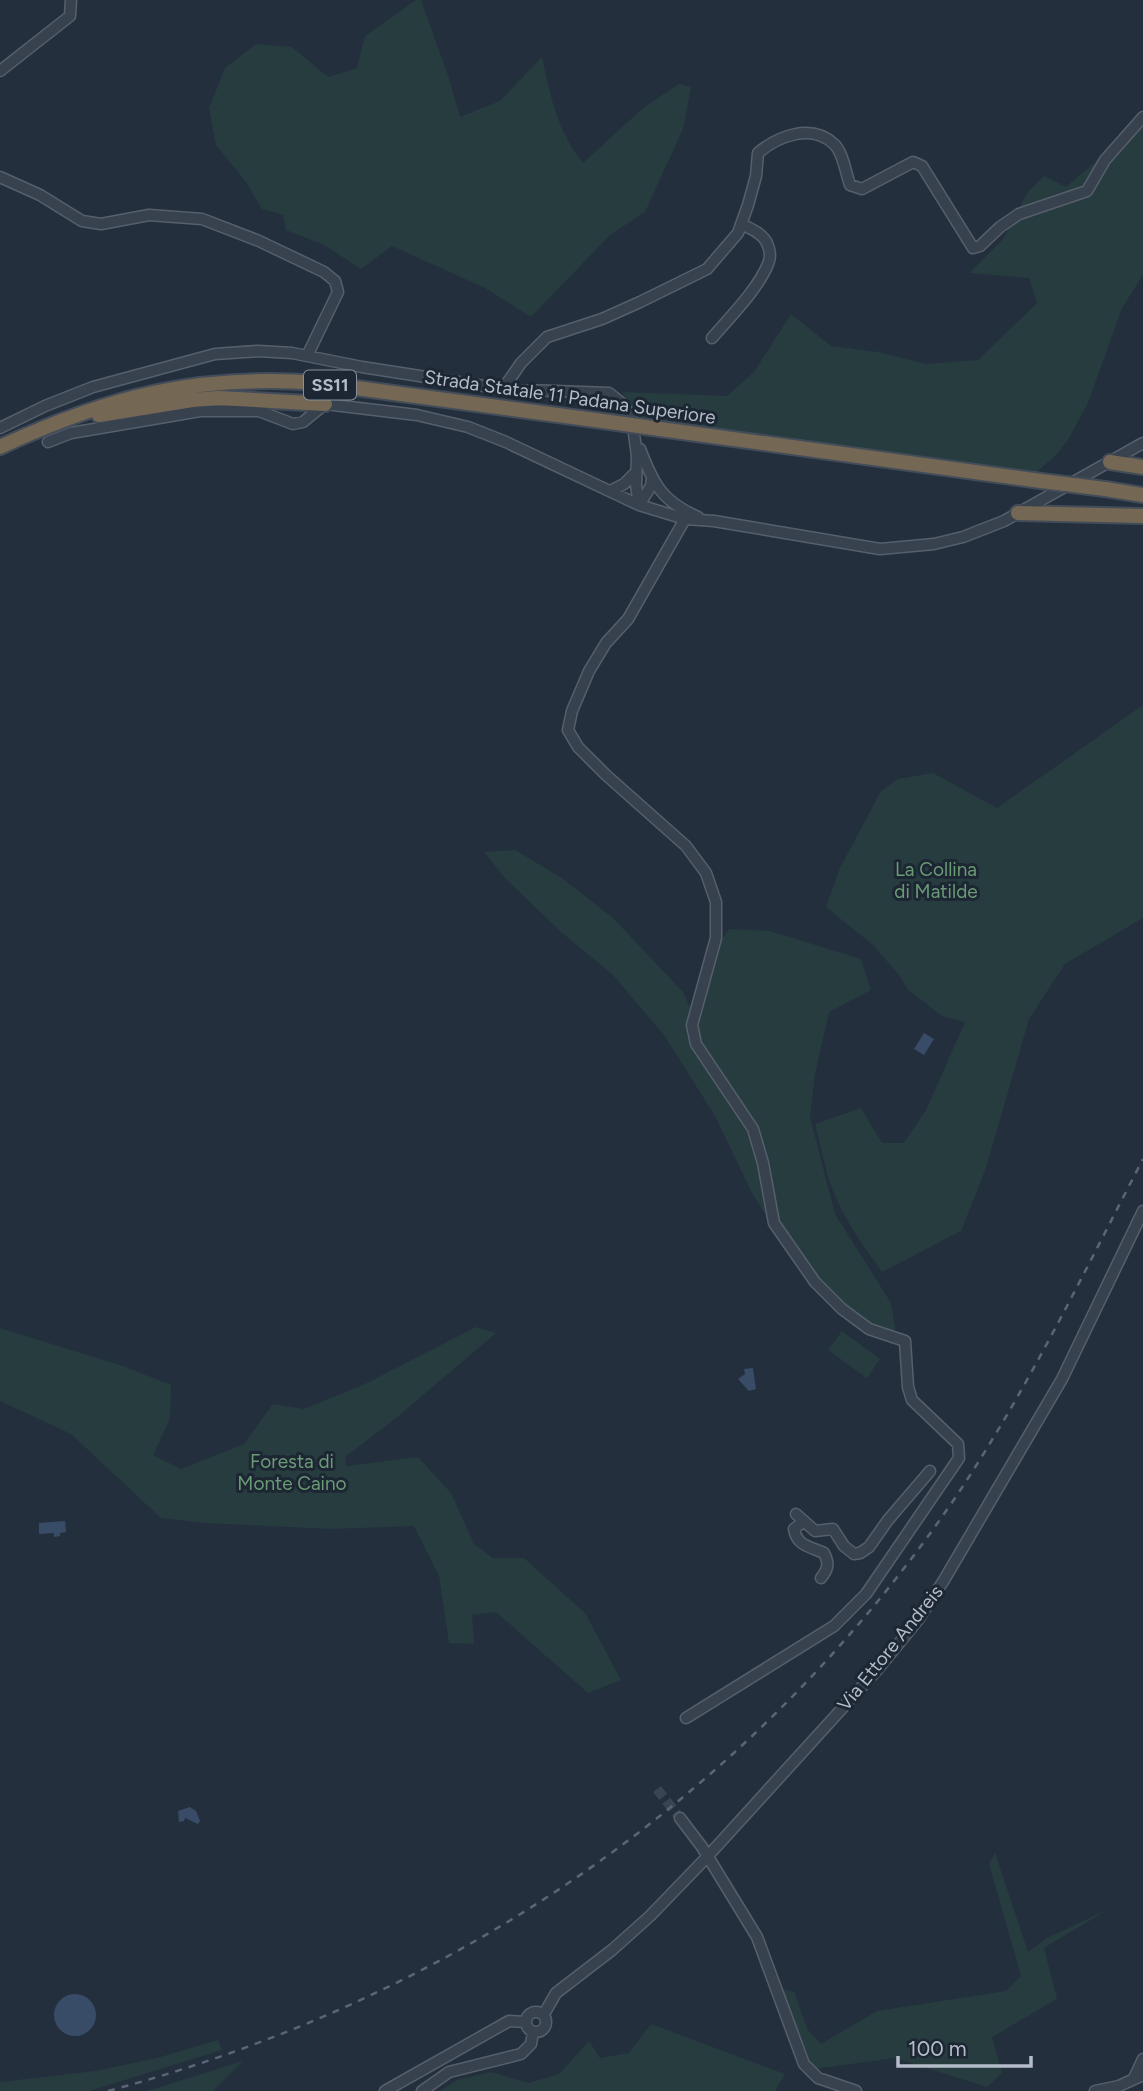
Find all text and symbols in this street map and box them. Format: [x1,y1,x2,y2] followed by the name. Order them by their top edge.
[423,365,717,429] street label: Strada Statale 11 Padana Superiore
[304,370,356,400] road number: SS11
[894,858,978,903] park label: La Collina di Matilde
[237,1450,347,1495] park label: Foresta di Monte Caino
[832,1581,948,1715] street label: Via Ettore Andreis
[898,2024,1031,2068] scale bar
[908,2036,967,2061] text: 100 m

